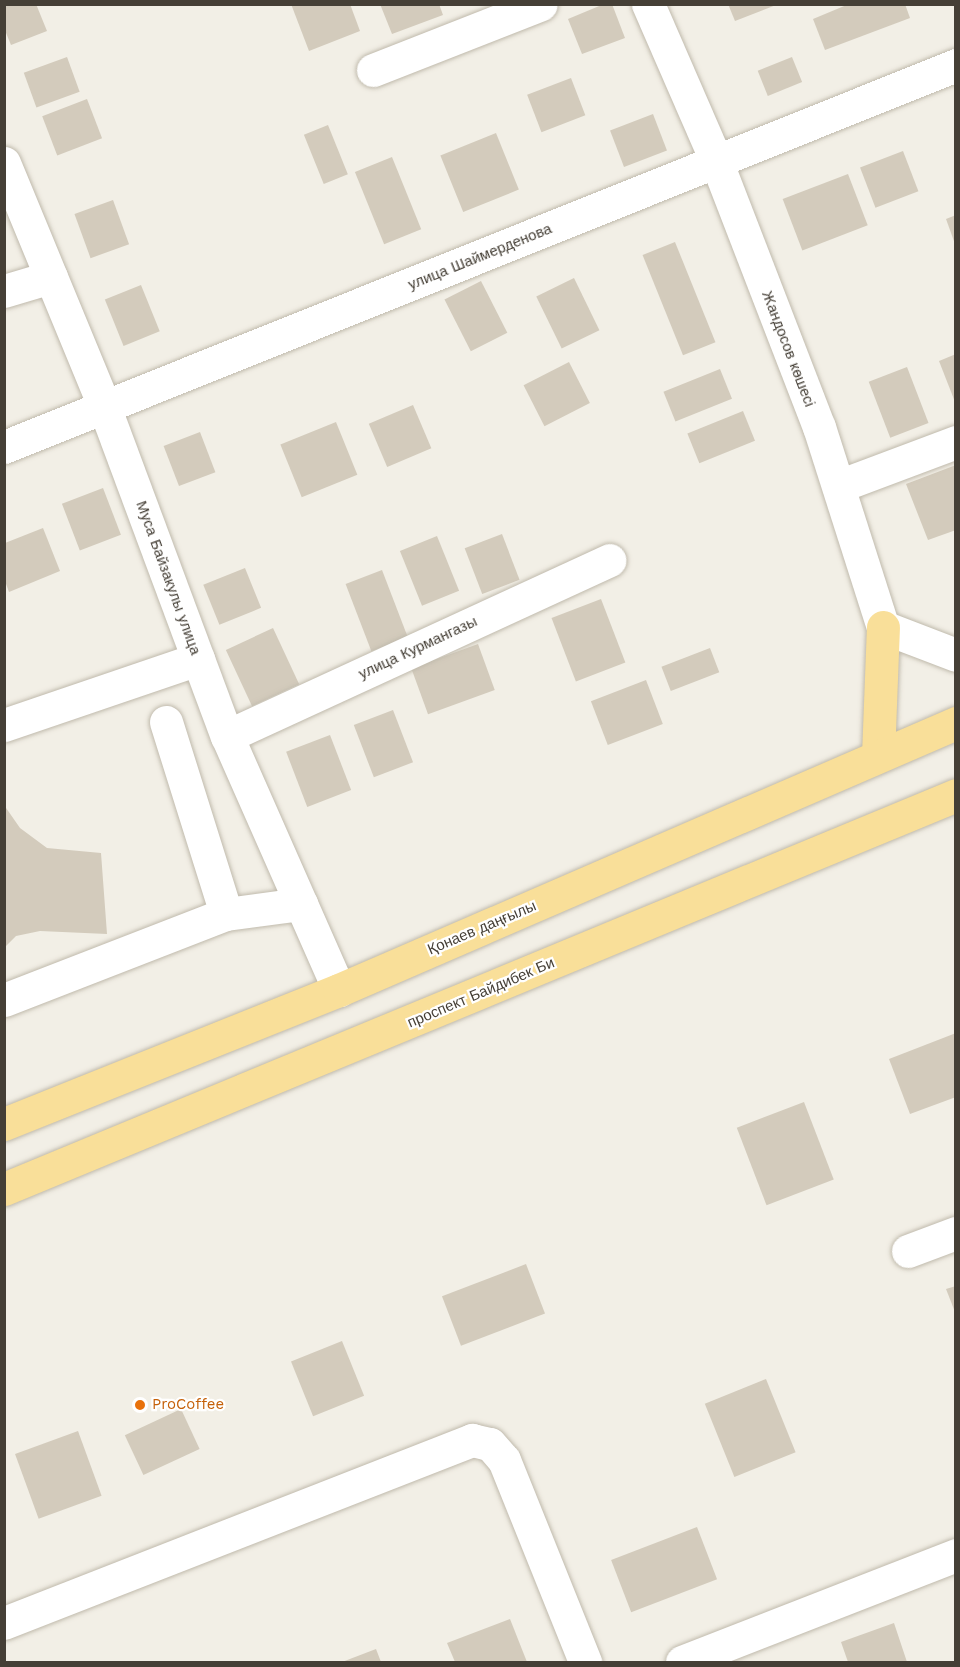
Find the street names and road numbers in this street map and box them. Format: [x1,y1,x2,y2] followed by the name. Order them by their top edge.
[406,220,554,294] street label: улица Шаймерденова
[758,288,818,410] street label: Жандосов көшесі
[132,499,204,657] street label: Муса Байзакулы улица
[356,613,480,683] street label: улица Курмангазы
[425,897,539,959] street label: Қонаев даңғылы
[405,954,557,1032] street label: проспект Байдибек Би

